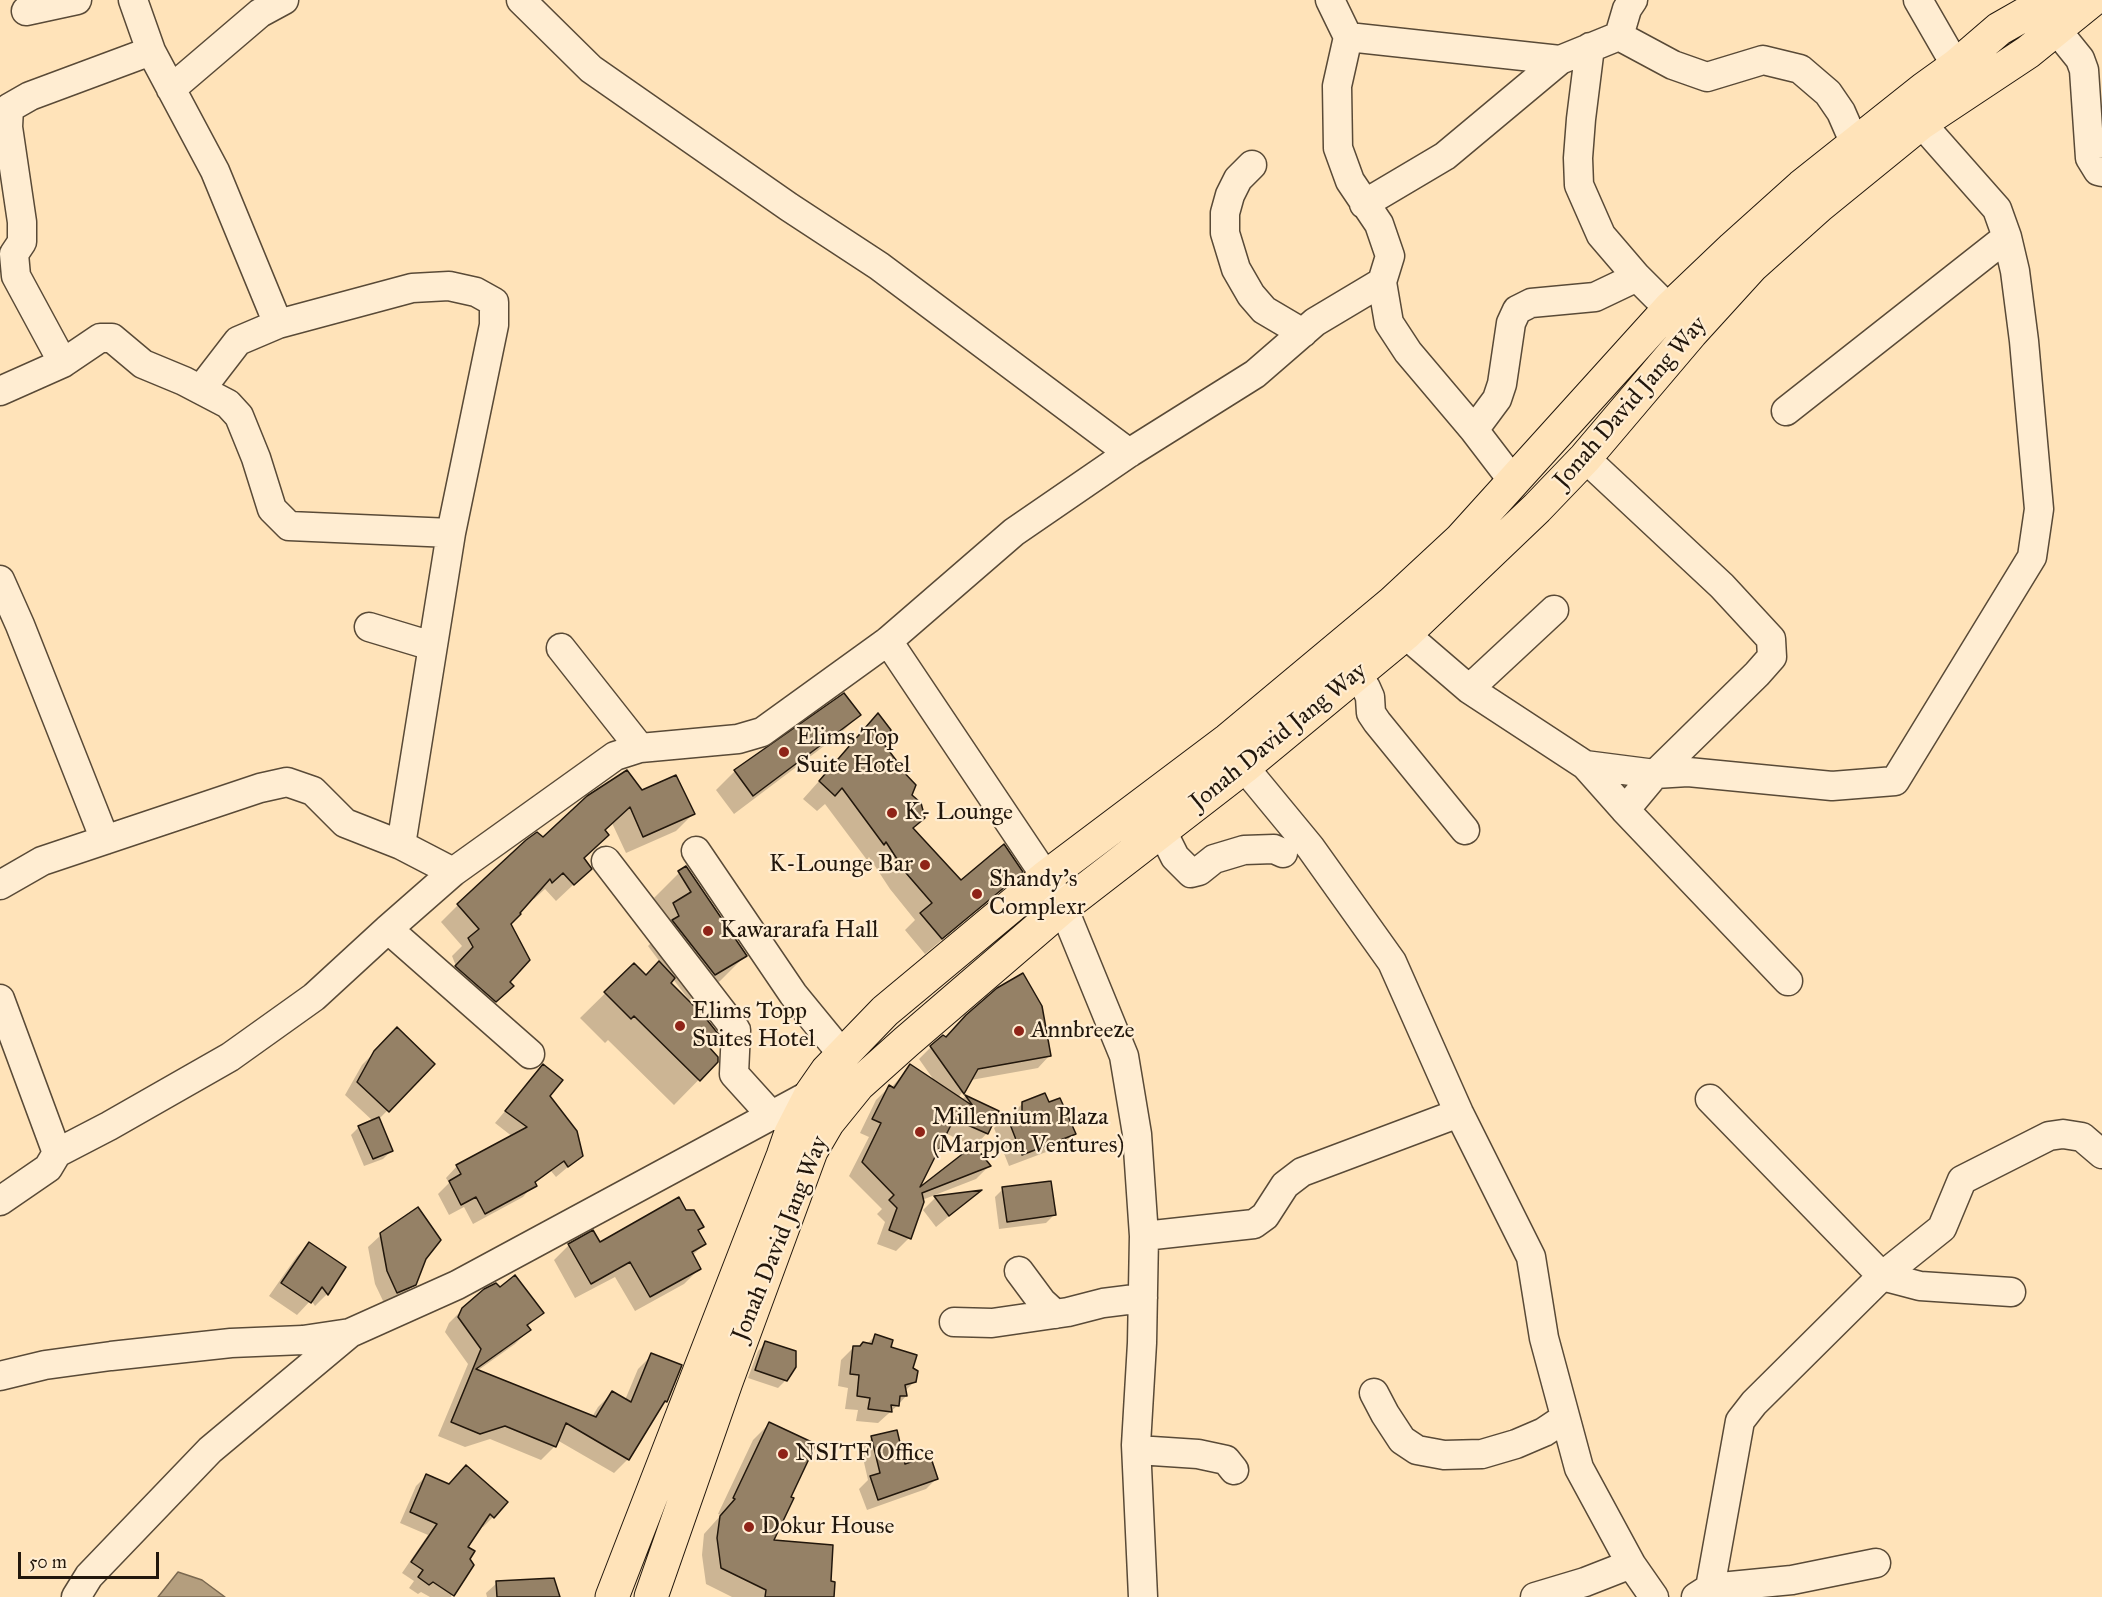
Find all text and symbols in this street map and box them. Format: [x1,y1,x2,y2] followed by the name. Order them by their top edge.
[1548,311,1714,495] street label: Jonah David Jang Way
[1185,657,1373,817] street label: Jonah David Jang Way
[796,724,910,780] place label: Elims Top Suite Hotel
[777,745,791,759] marker: Elims Top Suite Hotel
[904,799,1013,827] place label: K- Lounge
[885,806,899,820] marker: K- Lounge
[769,851,913,879] place label: K-Lounge Bar
[918,858,932,872] marker: K-Lounge Bar
[989,866,1086,922] place label: Shandy's Complexr
[970,887,984,901] marker: Shandy's Complexr
[720,917,878,945] place label: Kawararafa Hall
[701,924,715,938] marker: Kawararafa Hall
[692,998,815,1054] place label: Elims Topp Suites Hotel
[1031,1017,1135,1045] place label: Annbreeze
[673,1019,687,1033] marker: Elims Topp Suites Hotel
[1012,1024,1026,1038] marker: Annbreeze
[932,1104,1124,1160] place label: Millennium Plaza (Marpjon Ventures)
[913,1125,927,1139] marker: Millennium Plaza (Marpjon Ventures)
[727,1132,835,1346] street label: Jonah David Jang Way
[795,1440,934,1468] place label: NSITF Office
[776,1447,790,1461] marker: NSITF Office
[761,1513,894,1541] place label: Dokur House
[742,1520,756,1534] marker: Dokur House
[21,1540,162,1578] scale bar
[29,1551,67,1573] text: 50 m

